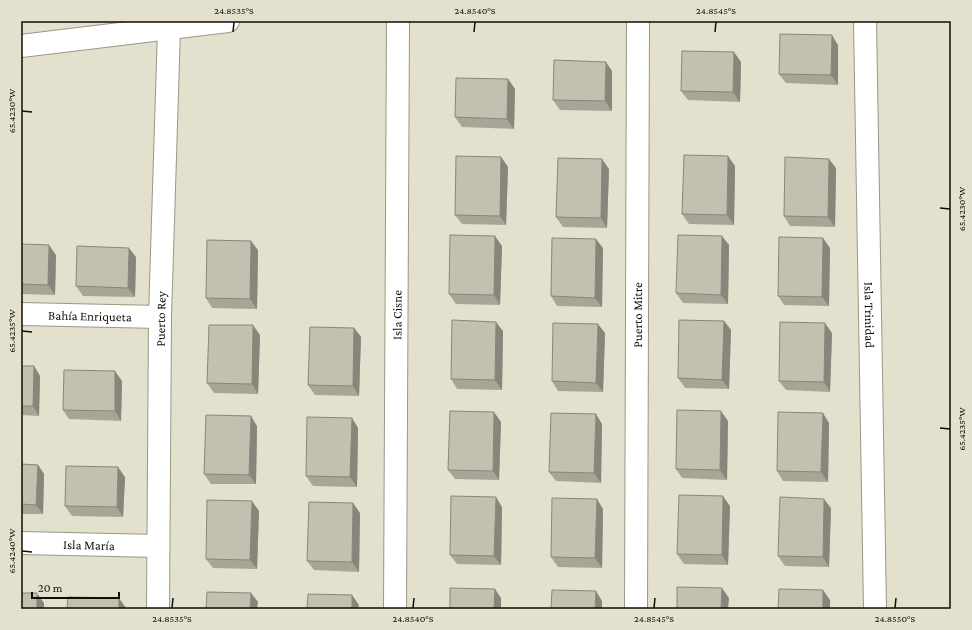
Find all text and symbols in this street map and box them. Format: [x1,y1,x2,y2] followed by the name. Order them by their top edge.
[214,5,254,16] text: 24.8535°S
[454,5,496,16] text: 24.8540°S
[696,5,736,16] text: 24.8545°S
[6,88,17,133] text: 65.4230°W
[956,186,967,231] text: 65.4230°W
[630,282,645,348] street label: Puerto Mitre
[861,282,878,348] street label: Isla Trinidad
[153,290,169,347] street label: Puerto Rey
[389,290,405,340] street label: Isla Cisne
[6,308,17,353] text: 65.4235°W
[48,308,132,324] street label: Bahía Enriqueta
[956,406,967,451] text: 65.4235°W
[6,528,17,573] text: 65.4240°W
[63,537,115,553] street label: Isla María
[32,574,119,600] scale bar
[38,581,63,595] text: 20 m
[152,613,192,624] text: 24.8535°S
[392,613,434,624] text: 24.8540°S
[634,613,674,624] text: 24.8545°S
[875,613,916,624] text: 24.8550°S

